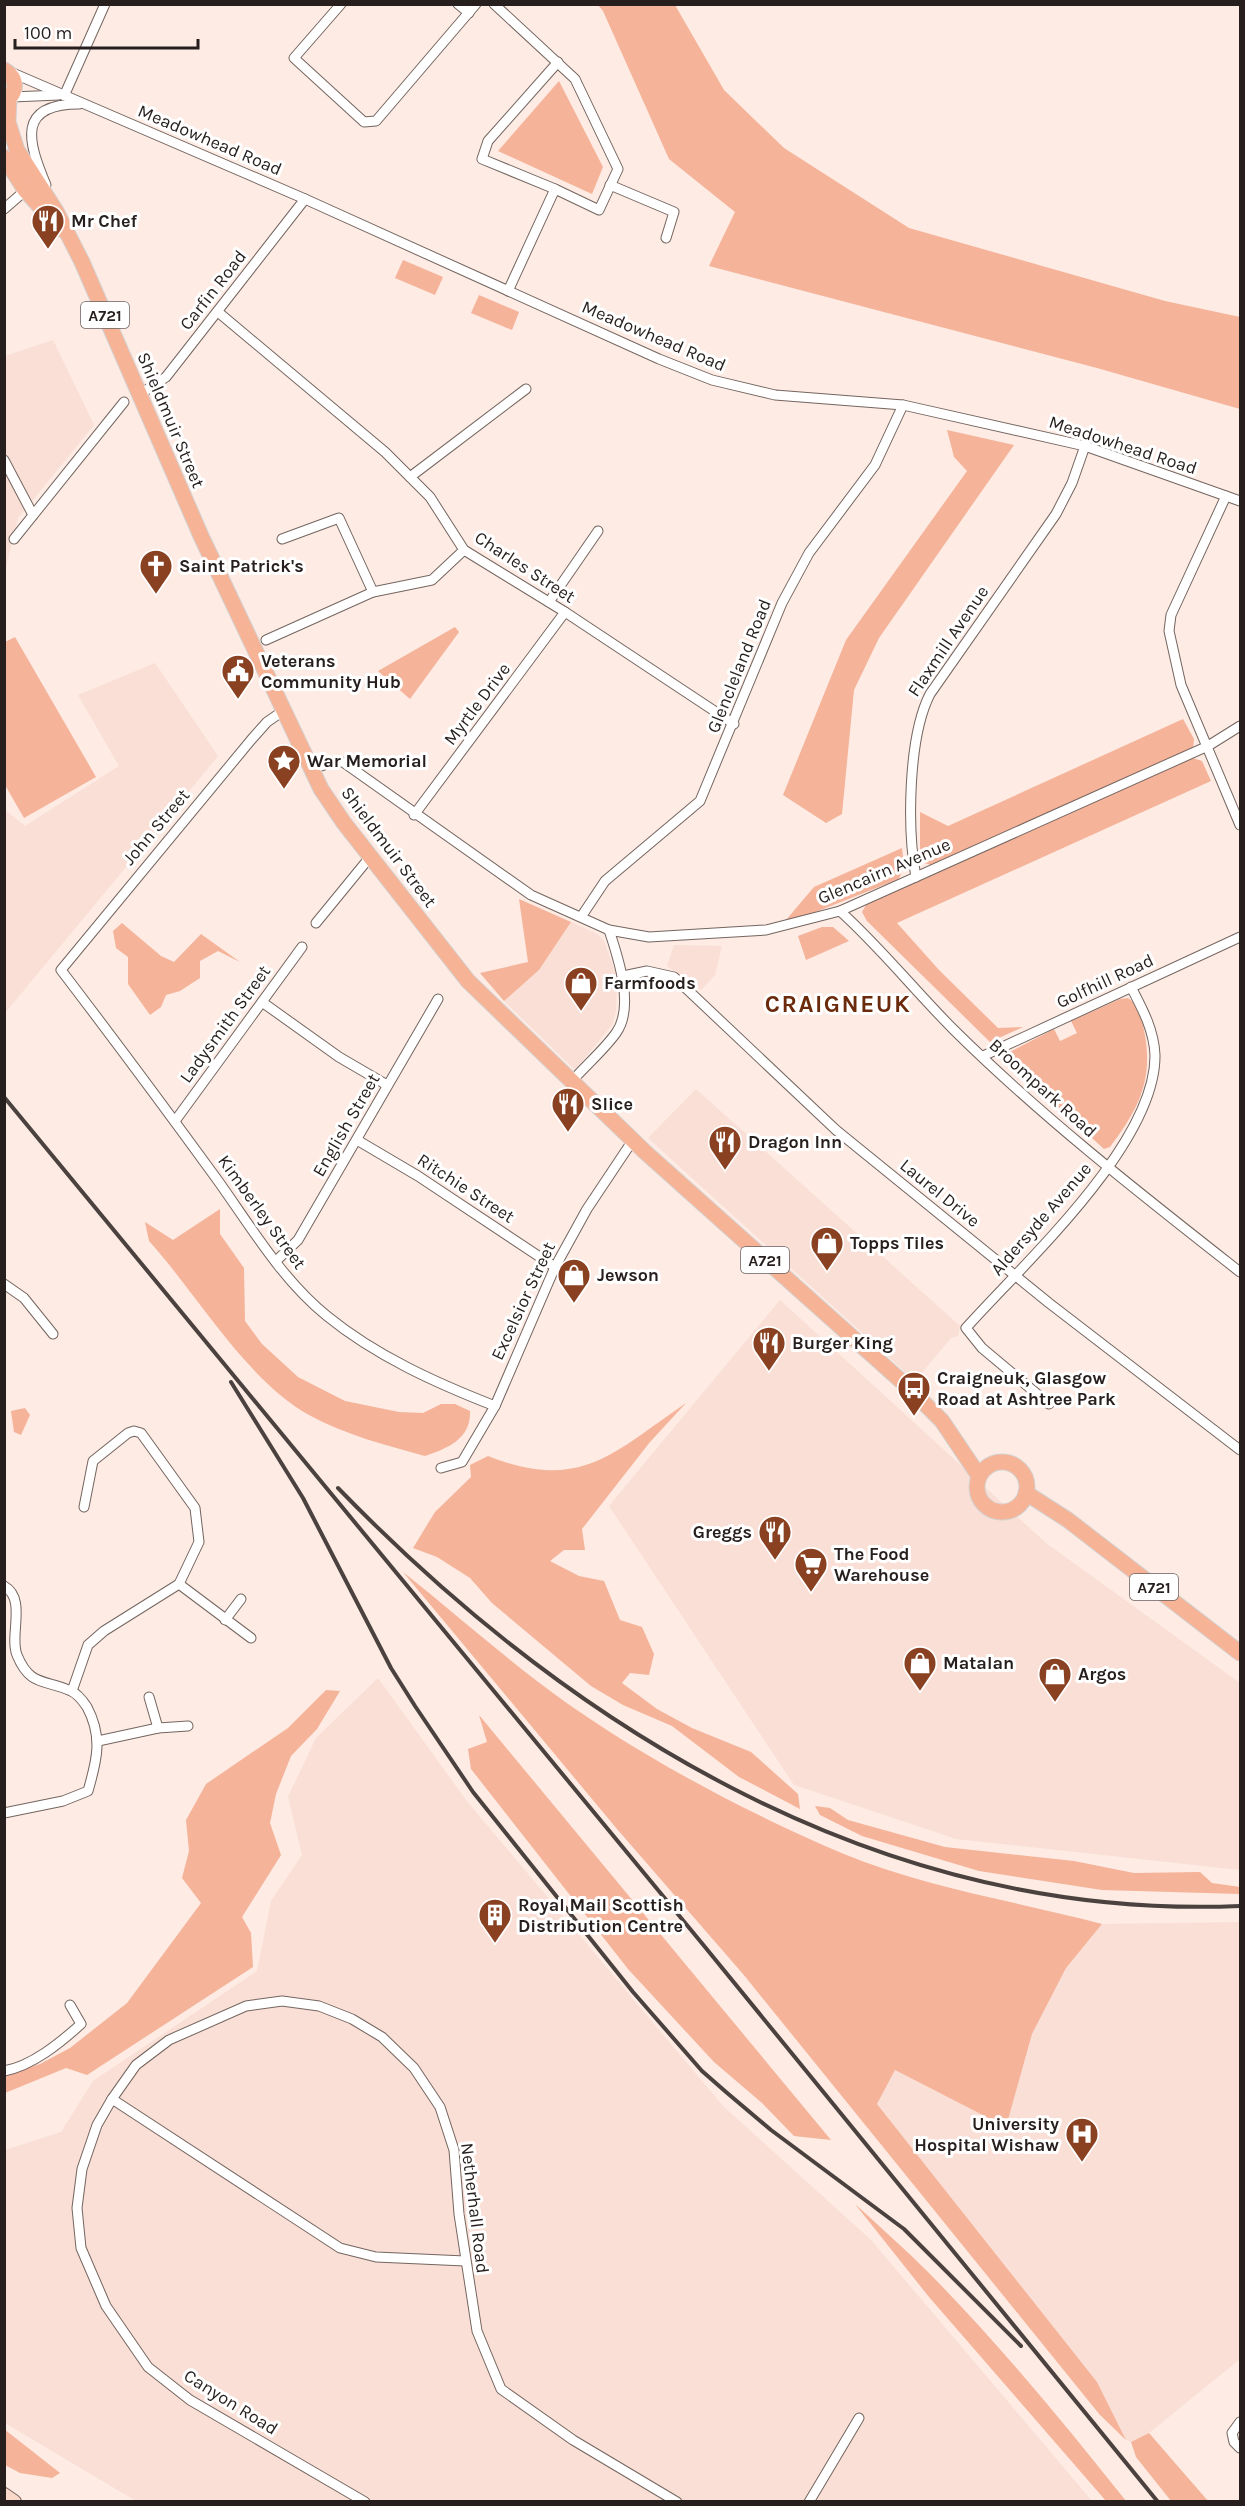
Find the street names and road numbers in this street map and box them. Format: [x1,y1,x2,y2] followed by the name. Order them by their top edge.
[135,100,285,180] street label: Meadowhead Road
[175,246,251,334] street label: Carfin Road
[579,296,729,376] street label: Meadowhead Road
[81,302,129,328] road number: A721
[132,349,210,491] street label: Shieldmuir Street
[1046,411,1200,479] street label: Meadowhead Road
[470,526,580,608] street label: Charles Street
[903,581,993,701] street label: Flaxmill Avenue
[702,596,776,736] street label: Glencleland Road
[439,658,515,750] street label: Myrtle Drive
[336,782,442,912] street label: Shieldmuir Street
[118,784,194,870] street label: John Street
[814,833,954,909] street label: Glencairn Avenue
[1053,949,1157,1013] street label: Golfhill Road
[175,961,275,1087] street label: Ladysmith Street
[985,1034,1101,1142] street label: Broompark Road
[308,1069,385,1181] street label: English Street
[413,1148,519,1228] street label: Ritchie Street
[213,1151,311,1274] street label: Kimberley Street
[896,1154,984,1232] street label: Laurel Drive
[986,1158,1096,1280] street label: Aldersyde Avenue
[486,1238,560,1364] street label: Excelsior Street
[741,1247,789,1273] road number: A721
[1130,1574,1178,1600] road number: A721
[456,2141,494,2275] street label: Netherhall Road
[180,2364,282,2440] street label: Canyon Road

